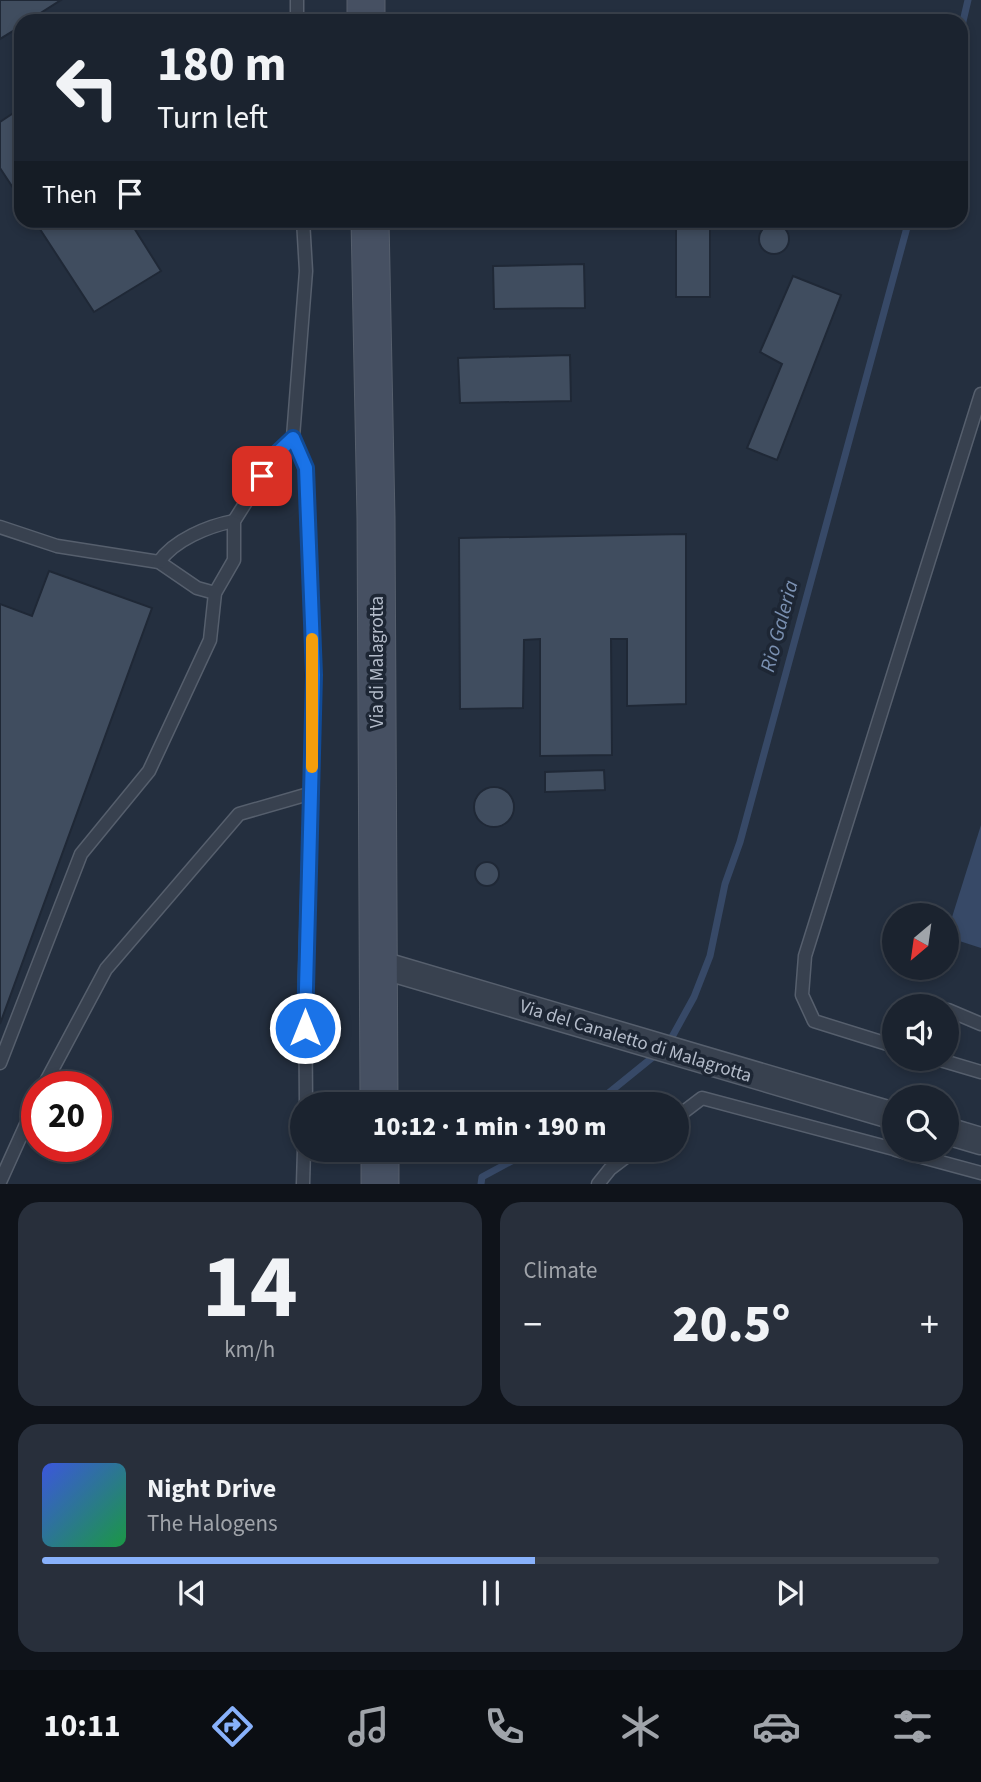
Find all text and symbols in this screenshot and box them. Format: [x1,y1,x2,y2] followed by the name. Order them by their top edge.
[157,30,286,100] text: 180 m
[42,42,133,133] icon: left
[157,95,268,141] text: Turn left
[111,175,149,213] icon: arrive
[42,176,97,213] text: Then
[232,446,292,506] pin
[243,457,281,495] icon: arrive
[752,577,806,675] water label: Rio Galeria
[364,596,391,728] street label: Via di Malagrotta
[882,903,959,980] north arrow
[882,903,959,1162] map controls
[268,991,342,1065] position arrow
[516,993,755,1090] street label: Via del Canaletto di Malagrotta
[882,994,959,1071] button: sound
[21,1071,112,1162] speed limit sign: 20
[882,1085,959,1162] button: search
[373,1108,606,1145] text: 10:12 · 1 min · 190 m
[202,1223,298,1352] text: 14
[524,1254,597,1287] text: Climate
[672,1288,791,1362] text: 20.5°
[524,1298,542,1352] text: −
[920,1298,939,1352] text: +
[224,1333,275,1366] text: km/h
[147,1470,276,1507] text: Night Drive
[147,1507,278,1540] text: The Halogens
[173,1574,211,1612] icon: previous
[472,1574,510,1612] icon: pause
[771,1574,809,1612] icon: next
[208,1702,257,1751] icon: directions
[344,1702,393,1751] icon: music
[480,1702,529,1751] icon: phone
[616,1702,665,1751] icon: climate
[752,1702,801,1751] icon: car
[888,1702,937,1751] icon: filters
[44,1703,121,1749] text: 10:11

